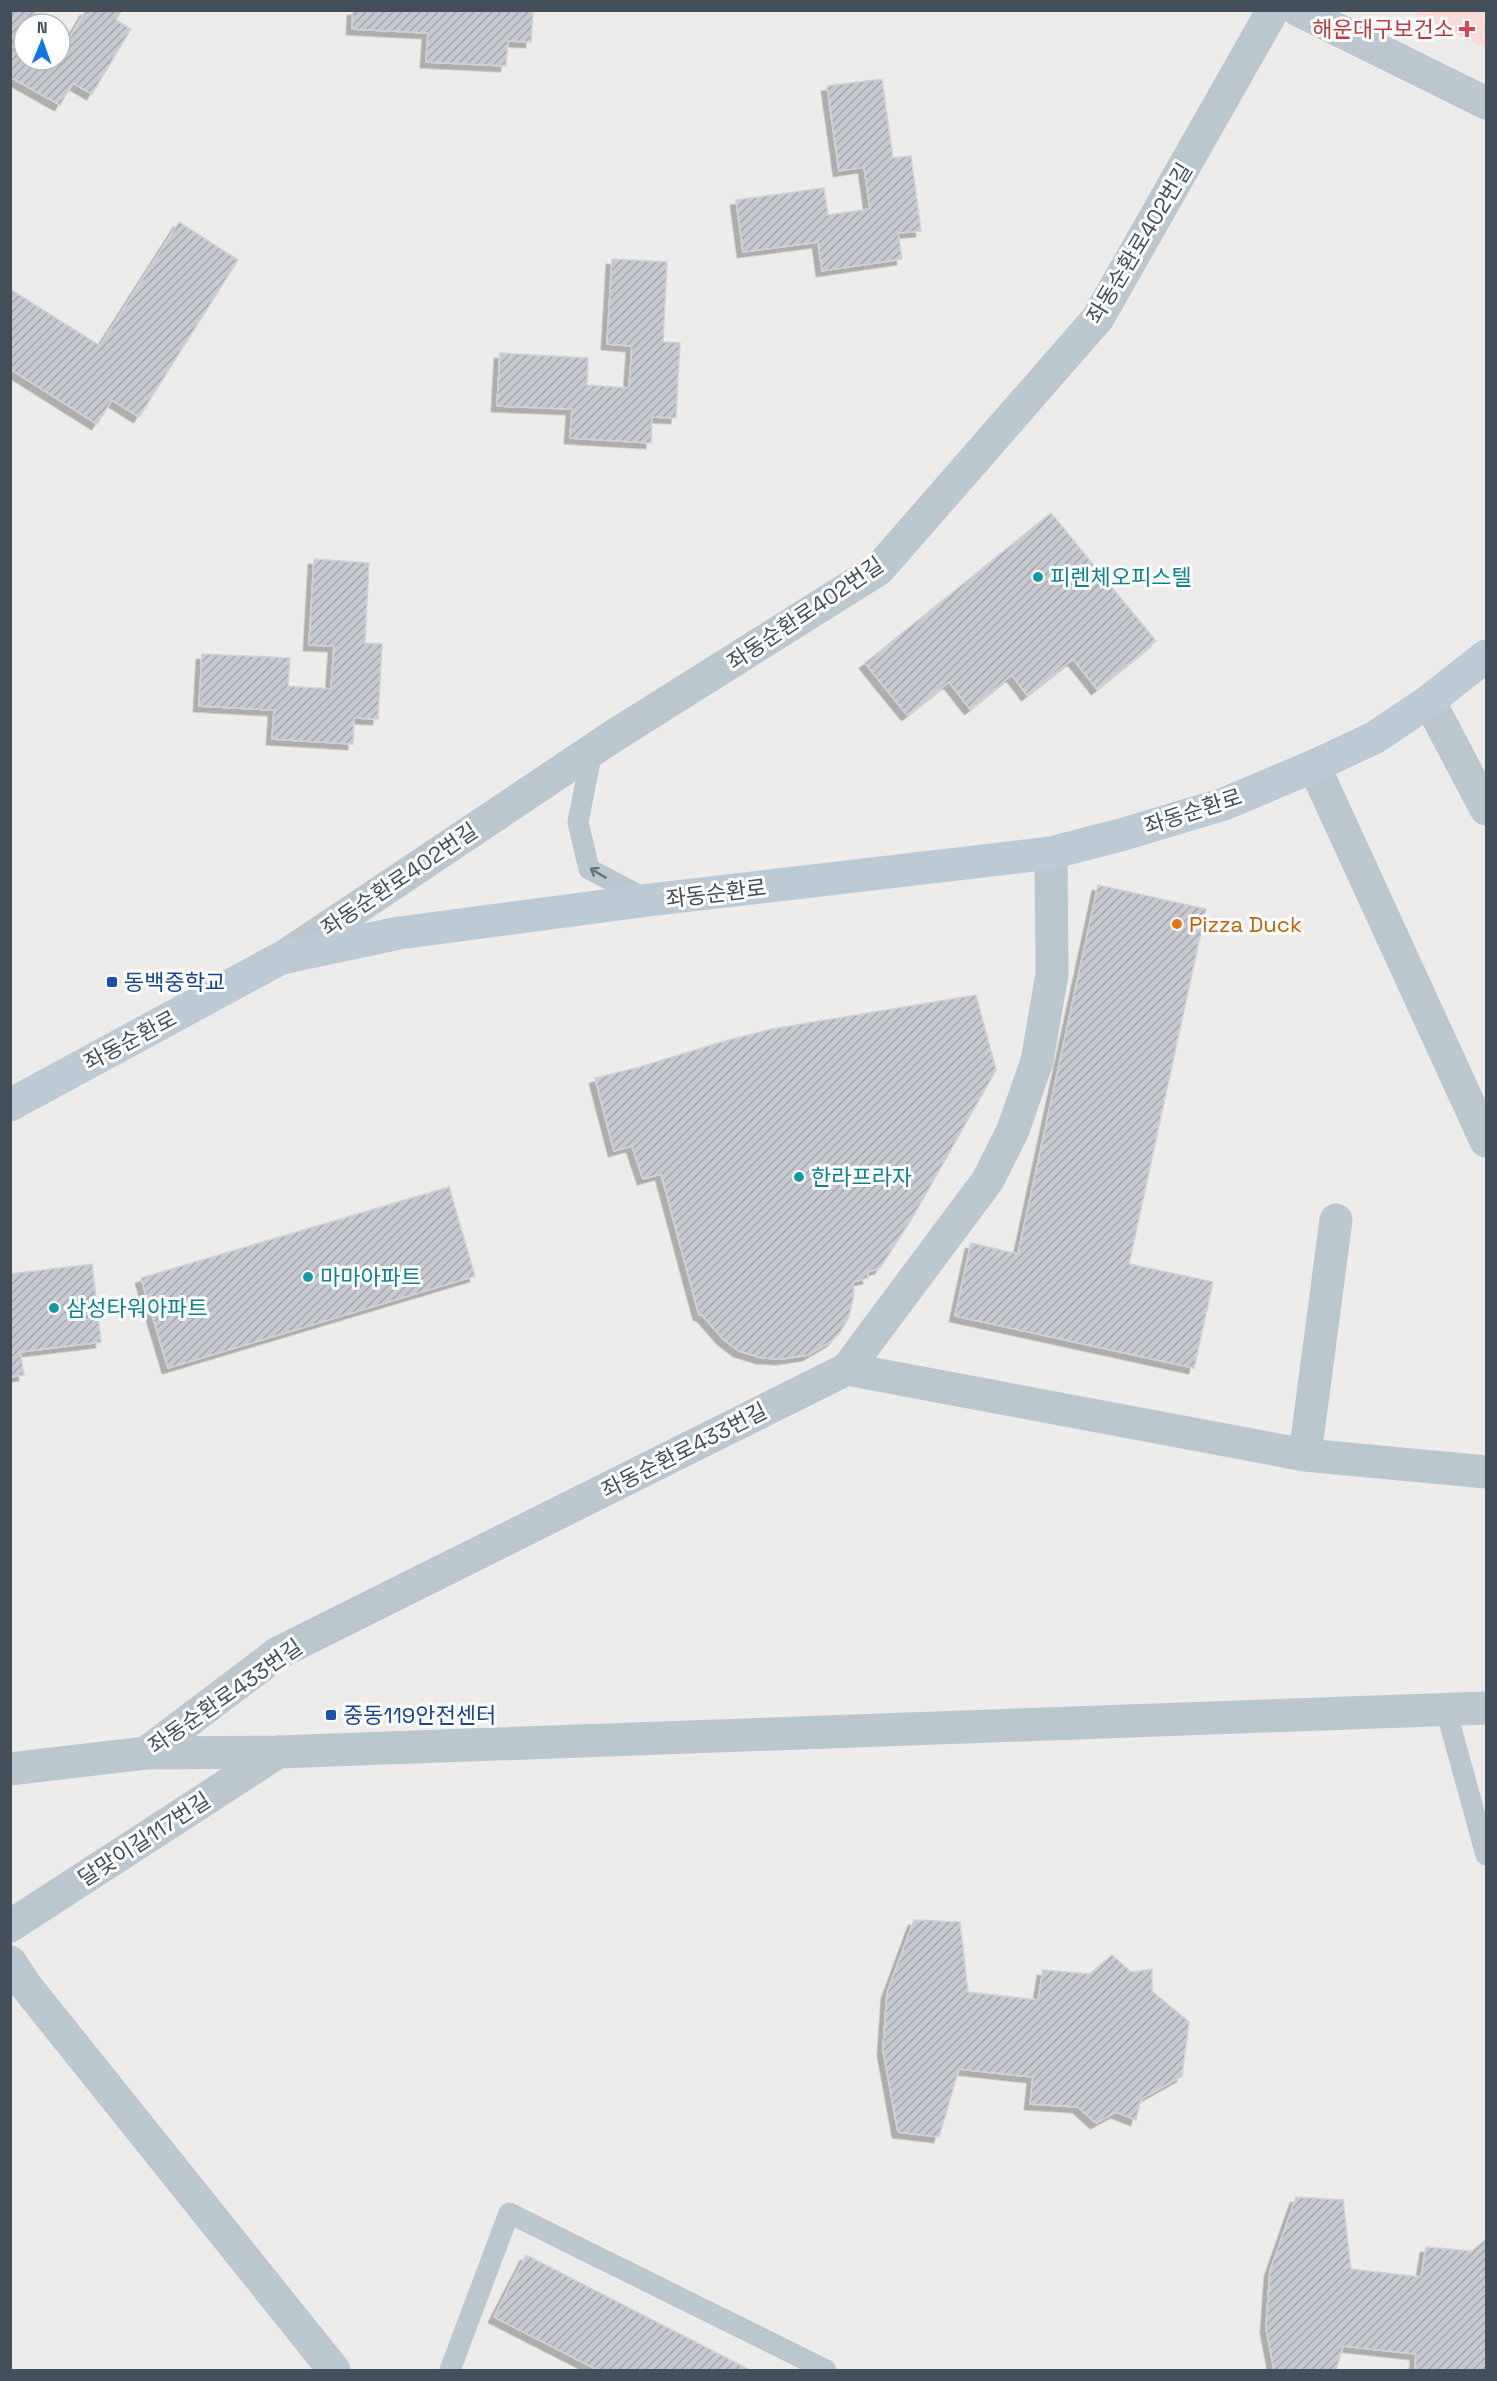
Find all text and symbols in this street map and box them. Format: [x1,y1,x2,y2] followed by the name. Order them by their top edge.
[12,12,72,72] north arrow
[1312,15,1454,43] place label: 해운대구보건소
[37,17,48,38] text: N
[1458,20,1476,38] marker: 해운대구보건소
[1080,157,1198,329] street label: 좌동순환로402번길
[721,550,889,676] street label: 좌동순환로402번길
[1050,563,1192,591] place label: 피렌체오피스텔
[1031,570,1045,584] marker: 피렌체오피스텔
[1141,782,1245,840] street label: 좌동순환로
[315,816,483,942] street label: 좌동순환로402번길
[589,867,606,879] one-way arrow
[664,873,768,913] street label: 좌동순환로
[1189,910,1302,938] place label: Pizza Duck
[1170,917,1184,931] marker: Pizza Duck
[124,968,225,996] place label: 동백중학교
[105,975,119,989] marker: 동백중학교
[79,1004,181,1076] street label: 좌동순환로
[811,1163,912,1191] place label: 한라프라자
[792,1170,806,1184] marker: 한라프라자
[320,1263,421,1291] place label: 마마아파트
[301,1270,315,1284] marker: 마마아파트
[66,1294,208,1322] place label: 삼성타워아파트
[47,1301,61,1315] marker: 삼성타워아파트
[597,1396,771,1504] street label: 좌동순환로433번길
[142,1632,308,1760] street label: 좌동순환로433번길
[343,1701,496,1729] place label: 중동119안전센터
[324,1708,338,1722] marker: 중동119안전센터
[73,1786,215,1892] street label: 달맞이길117번길

